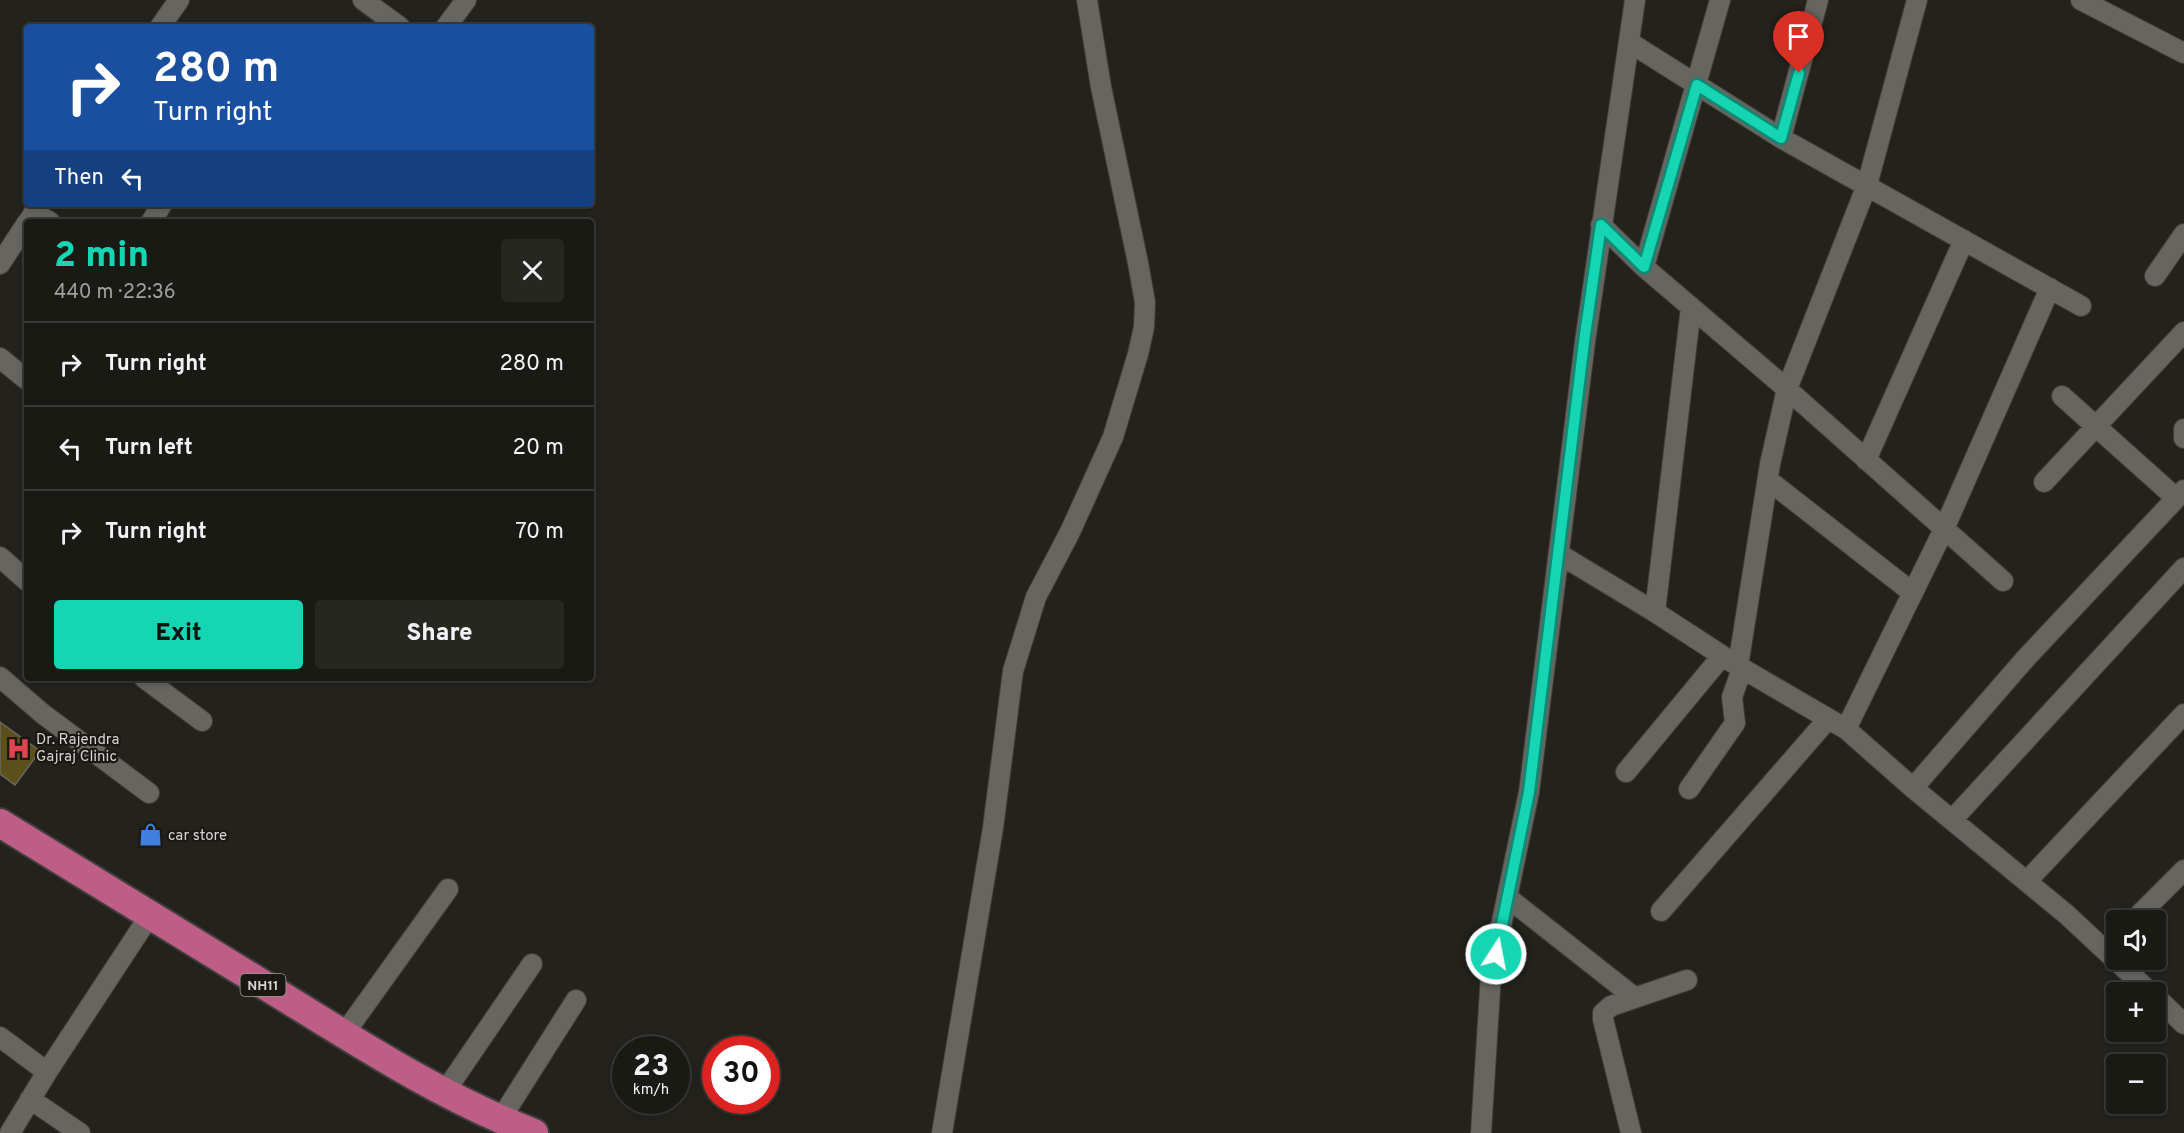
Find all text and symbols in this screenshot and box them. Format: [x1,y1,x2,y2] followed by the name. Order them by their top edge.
[1773,11,1824,73] pin
[1782,20,1815,53] icon: arrive
[153,44,279,97] text: 280 m
[54,48,132,126] icon: right
[153,96,272,130] text: Turn right
[116,162,149,195] icon: left
[54,165,104,192] text: Then
[54,234,149,280] text: 2 min
[501,239,564,302] button: close
[54,280,176,306] text: 440 m · 22:36
[54,348,87,381] icon: right
[105,351,207,378] text: Turn right
[499,351,564,378] text: 280 m
[54,432,87,465] icon: left
[105,435,193,462] text: Turn left
[513,435,564,462] text: 20 m
[54,516,87,549] icon: right
[105,519,207,546] text: Turn right
[515,519,564,546] text: 70 m
[54,600,303,669] button: Exit
[315,600,564,669] button: Share
[36,731,119,767] place label: Dr. Rajendra Gajraj Clinic
[5,735,31,761] hospital icon: Dr. Rajendra Gajraj Clinic
[137,822,163,848] shop icon: car store
[168,827,227,846] place label: car store
[2106,910,2166,1114] map controls
[2106,910,2166,970] button: sound
[1464,922,1528,986] position arrow
[240,974,286,996] road number: NH11
[2106,982,2166,1042] button: +
[702,1036,780,1114] speed limit sign: 30
[633,1049,669,1086] text: 23
[2106,1054,2166,1114] button: −
[633,1081,669,1100] text: km/h

